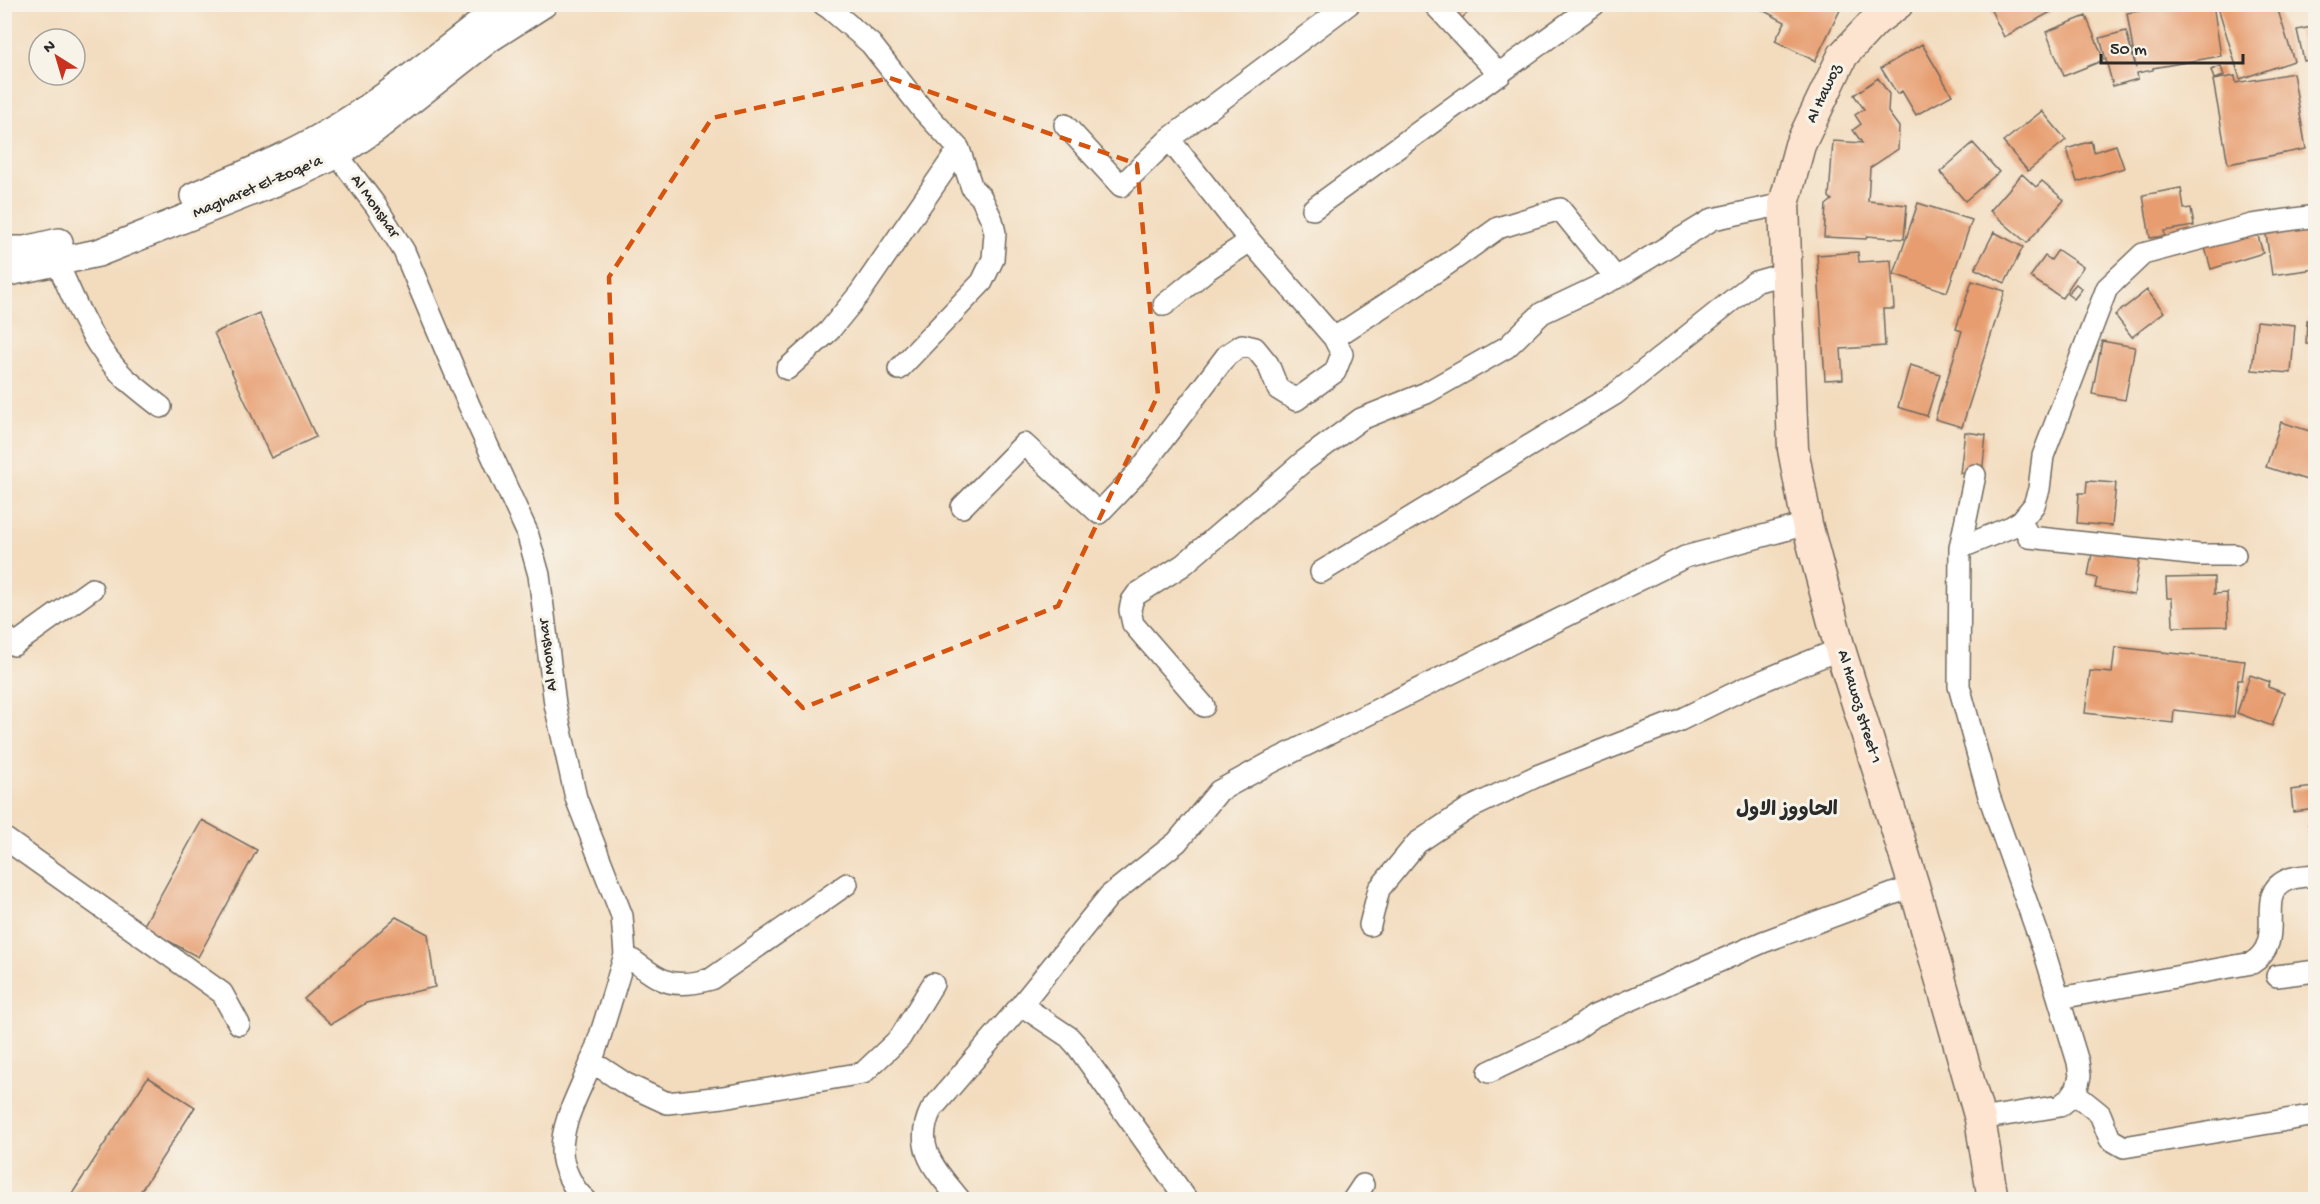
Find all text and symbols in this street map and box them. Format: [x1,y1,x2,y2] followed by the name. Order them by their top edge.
[27,27,87,87] north arrow
[2101,27,2244,65] scale bar
[40,37,60,59] text: N
[2110,40,2147,61] text: 50 m
[1803,61,1847,126] street label: Al Hawoz
[190,152,327,224] street label: Magharet El-Zoqe'a
[345,172,403,243] street label: Al Monshar
[535,616,563,692] street label: Al Monshar
[1832,648,1884,766] street label: Al Hawoz street 1
[1736,799,1838,823] district label: الحاووز الاول

